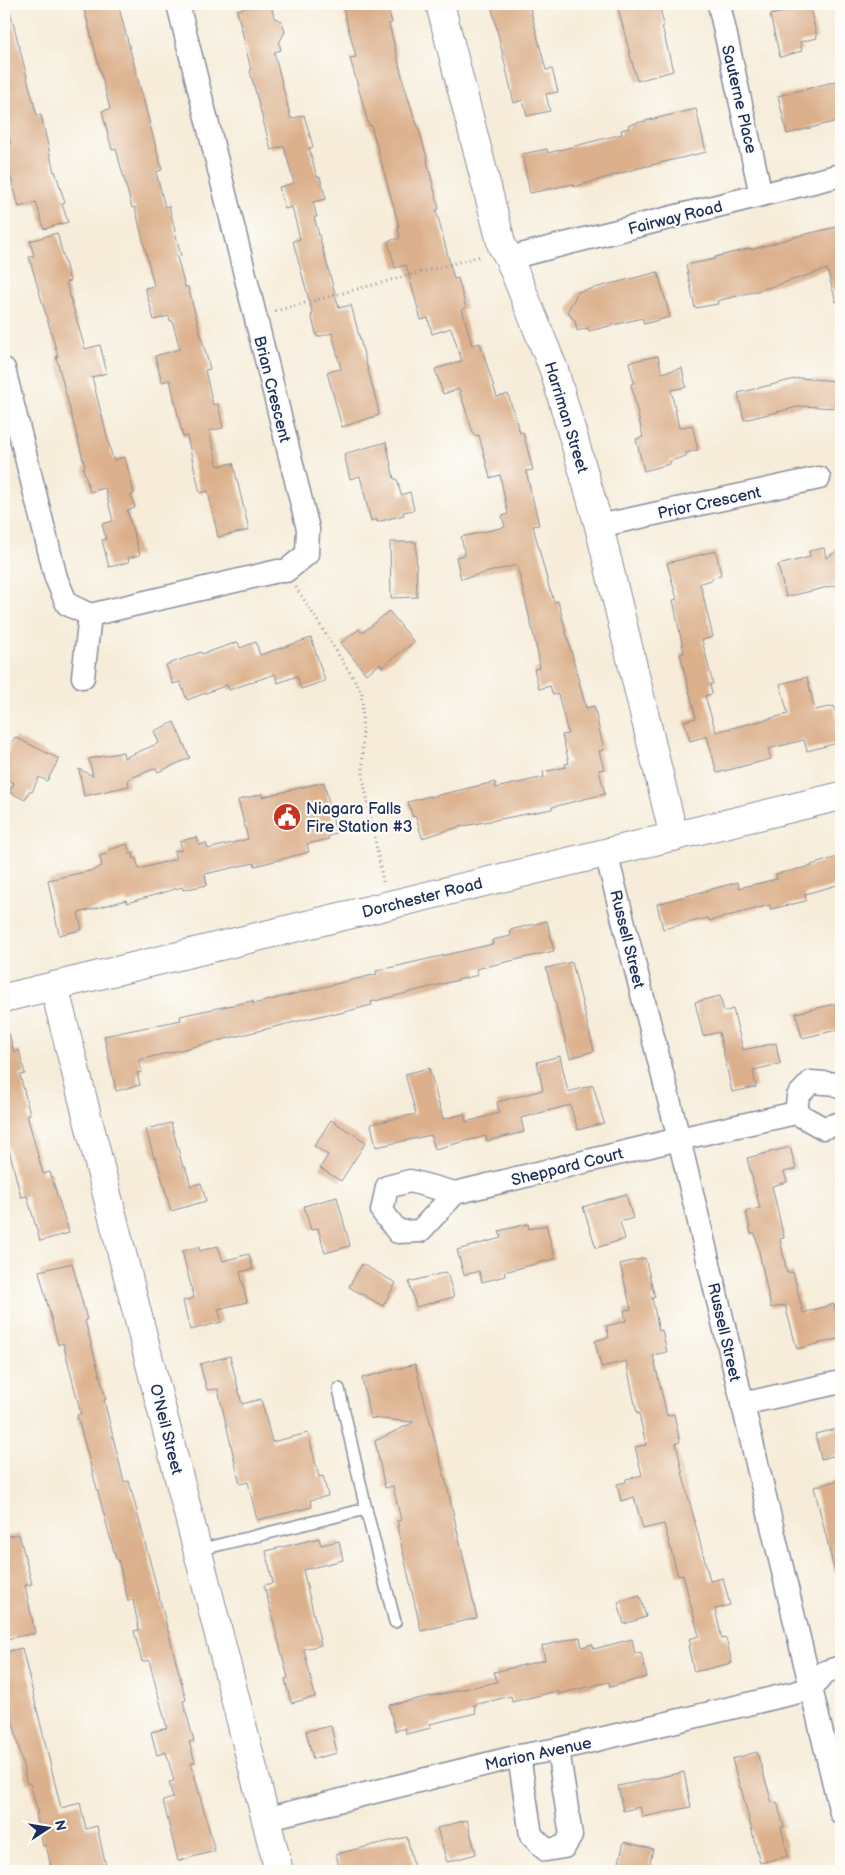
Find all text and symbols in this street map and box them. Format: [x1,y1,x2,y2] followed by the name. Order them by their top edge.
[717,43,760,156] street label: Sauterne Place
[626,198,724,239] street label: Fairway Road
[249,334,294,445] street label: Brian Crescent
[540,360,592,475] street label: Harriman Street
[656,483,763,524] street label: Prior Crescent
[306,800,413,837] place label: Niagara Falls Fire Station #3
[272,802,302,832] public building icon: Niagara Falls Fire Station #3
[360,874,485,923] street label: Dorchester Road
[605,888,648,991] street label: Russell Street
[509,1144,625,1191] street label: Sheppard Court
[703,1281,744,1384] street label: Russell Street
[145,1382,186,1477] street label: O'Neil Street
[483,1734,594,1775] street label: Marion Avenue
[22,1802,72,1852] north arrow
[51,1818,70,1832] text: N

